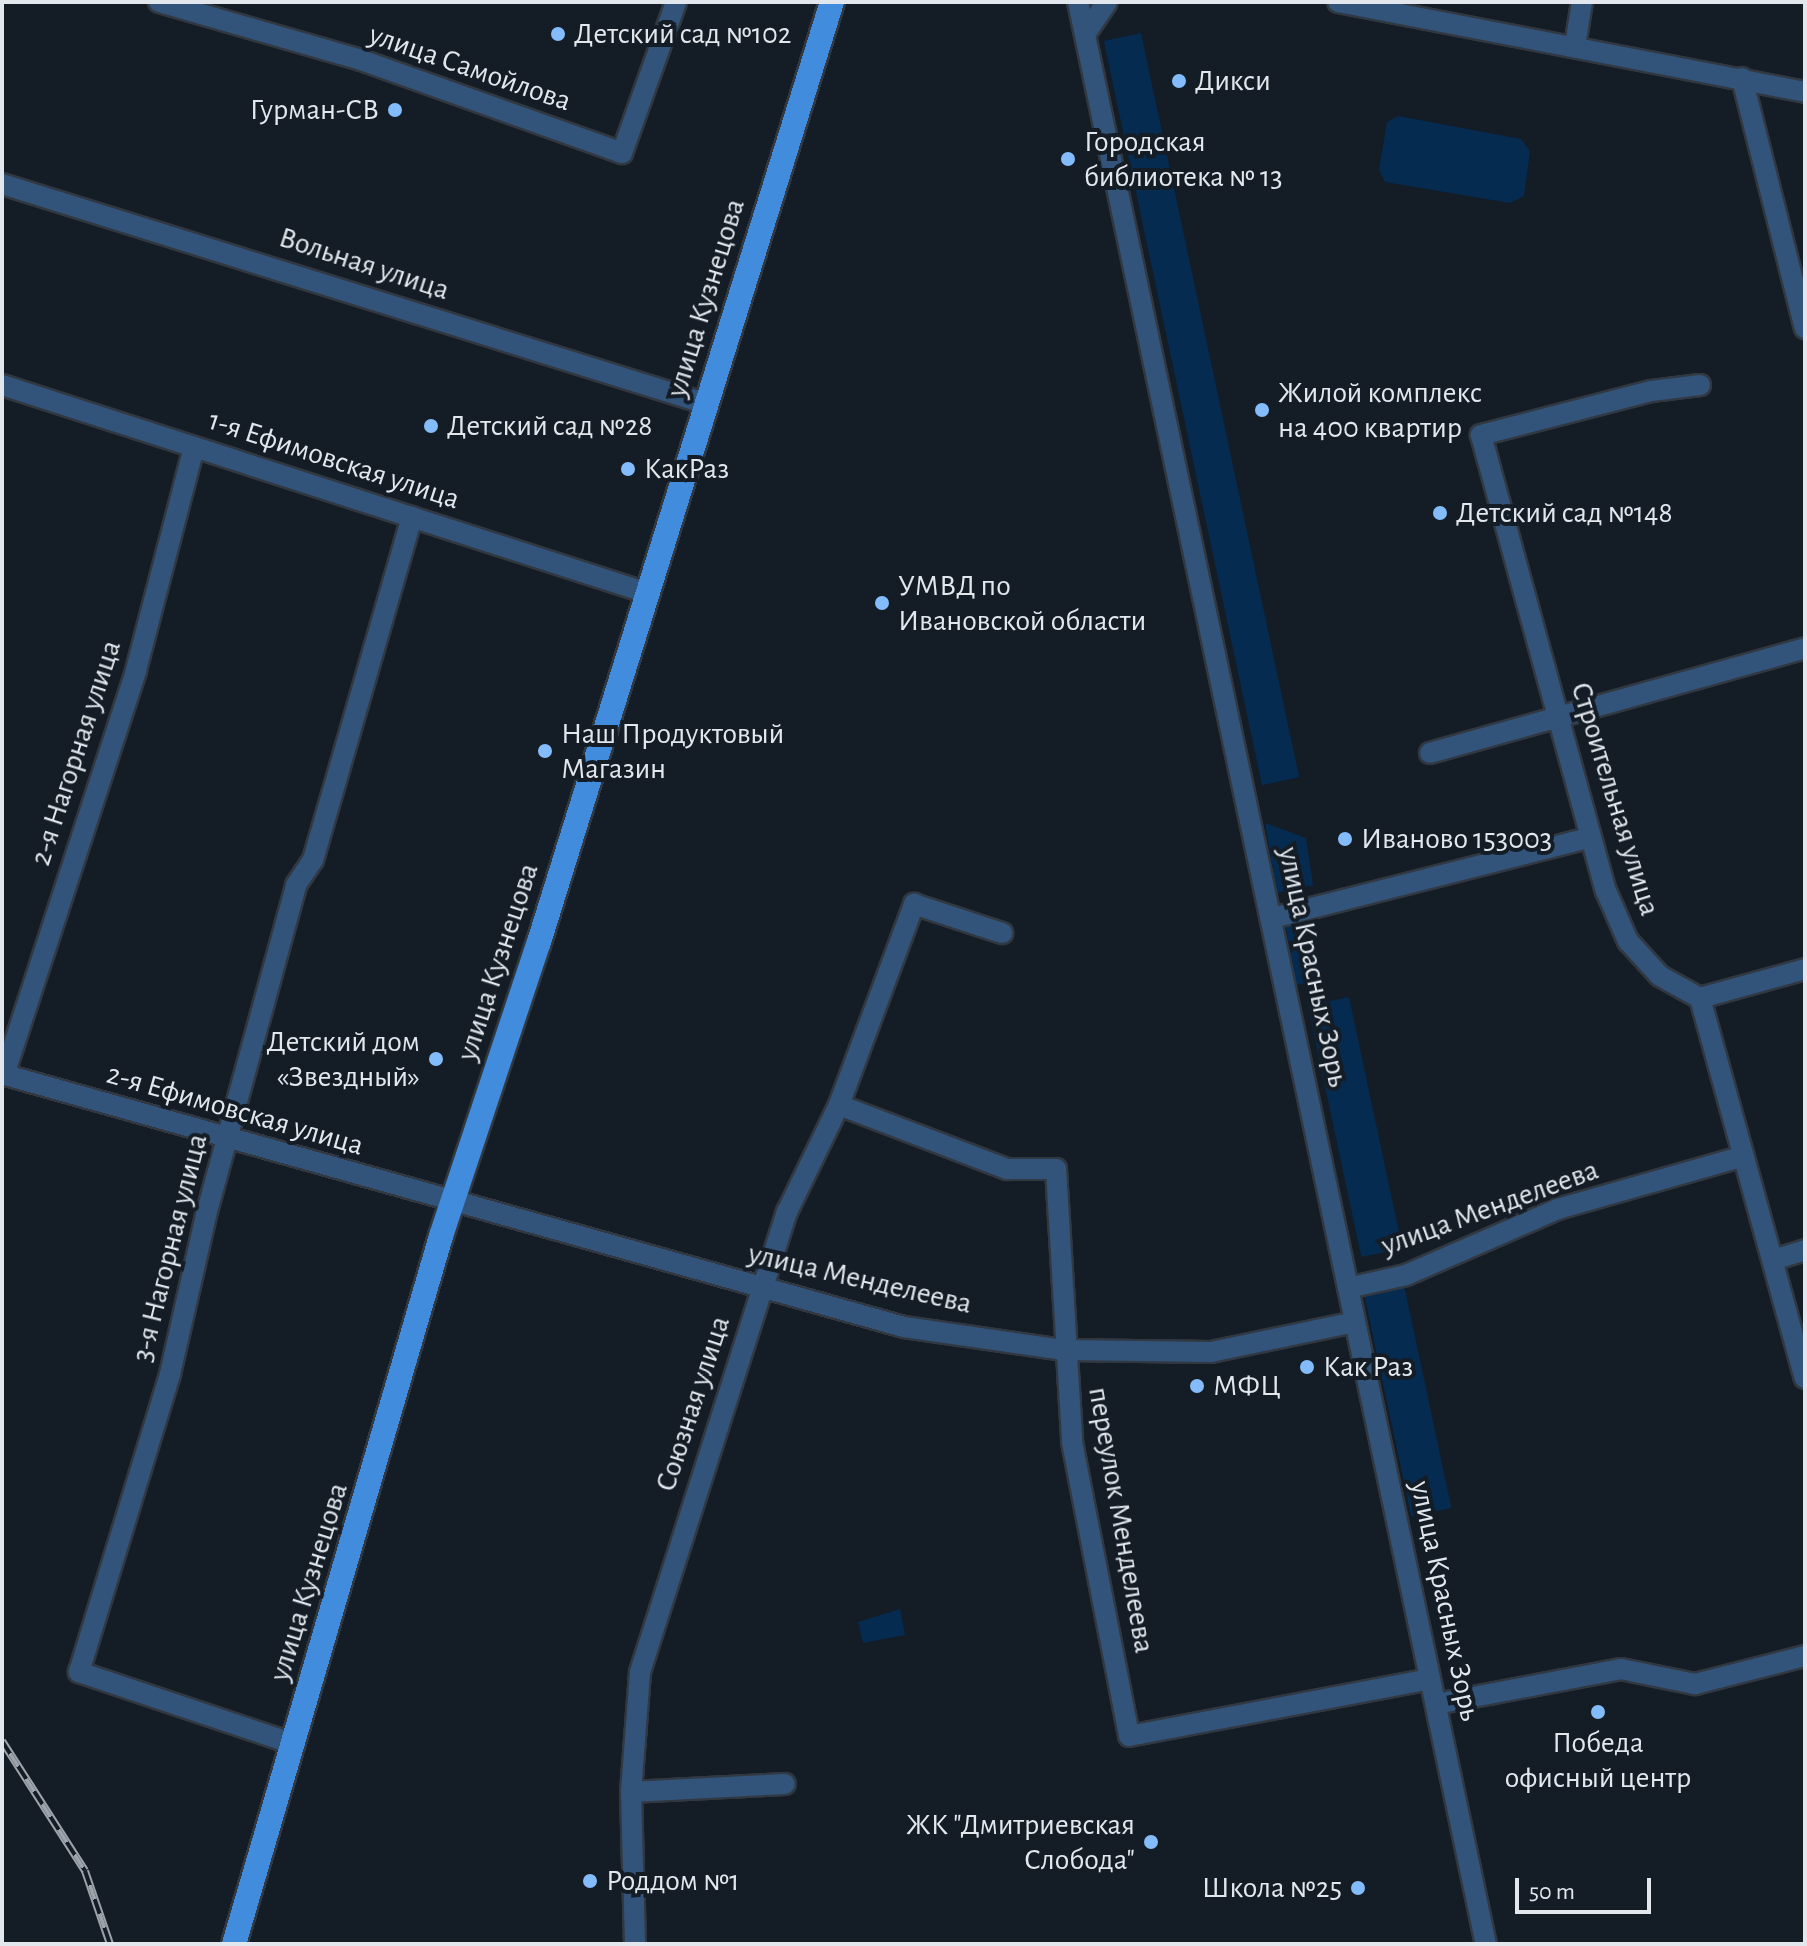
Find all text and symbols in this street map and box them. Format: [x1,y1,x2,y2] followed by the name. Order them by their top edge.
[574,16,791,52] place label: Детский сад №102
[364,17,576,119] street label: улица Самойлова
[549,25,567,43] marker: Детский сад №102
[1195,63,1271,99] place label: Дикси
[1170,72,1188,90] marker: Дикси
[250,92,379,128] place label: Гурман-СВ
[386,101,404,119] marker: Гурман-СВ
[1084,124,1283,194] place label: Городская библиотека № 13
[1059,150,1077,168] marker: Городская библиотека № 13
[659,195,753,401] street label: улица Кузнецова
[274,220,454,308] street label: Вольная улица
[1278,375,1482,446] place label: Жилой комплекс на 400 квартир
[1253,401,1271,419] marker: Жилой комплекс на 400 квартир
[204,402,464,518] street label: 1-я Ефимовская улица
[447,408,652,444] place label: Детский сад №28
[422,417,440,435] marker: Детский сад №28
[644,451,729,487] place label: КакРаз
[619,460,637,478] marker: КакРаз
[1456,495,1673,531] place label: Детский сад №148
[1431,504,1449,522] marker: Детский сад №148
[898,568,1146,638] place label: УМВД по Ивановской области
[873,594,891,612] marker: УМВД по Ивановской области
[23,636,129,870] street label: 2-я Нагорная улица
[1562,678,1668,920] street label: Строительная улица
[561,716,784,786] place label: Наш Продуктовый Магазин
[536,742,554,760] marker: Наш Продуктовый Магазин
[1361,821,1552,857] place label: Иваново 153003
[1336,830,1354,848] marker: Иваново 153003
[1270,844,1356,1090] street label: улица Красных Зорь
[449,859,547,1065] street label: улица Кузнецова
[266,1024,420,1094] place label: Детский дом «Звездный»
[427,1050,445,1068] marker: Детский дом «Звездный»
[103,1056,367,1164] street label: 2-я Ефимовская улица
[124,1130,216,1366] street label: 3-я Нагорная улица
[1377,1152,1603,1264] street label: улица Менделеева
[745,1236,975,1322] street label: улица Менделеева
[648,1312,738,1496] street label: Союзная улица
[1323,1349,1413,1385] place label: Как Раз
[1298,1358,1316,1376] marker: Как Раз
[1213,1368,1281,1404] place label: МФЦ
[1188,1377,1206,1395] marker: МФЦ
[1080,1384,1162,1656] street label: переулок Менделеева
[1402,1478,1488,1724] street label: улица Красных Зорь
[262,1479,356,1685] street label: улица Кузнецова
[1589,1703,1607,1721] marker: Победа офисный центр
[1505,1725,1691,1796] place label: Победа офисный центр
[906,1807,1135,1878] place label: ЖК "Дмитриевская Слобода"
[1142,1833,1160,1851] marker: ЖК "Дмитриевская Слобода"
[1519,1862,1655,1912] scale bar
[606,1863,739,1899] place label: Роддом №1
[1202,1870,1342,1906] place label: Школа №25
[581,1872,599,1890] marker: Роддом №1
[1349,1879,1367,1897] marker: Школа №25
[1529,1880,1575,1904] text: 50 m

